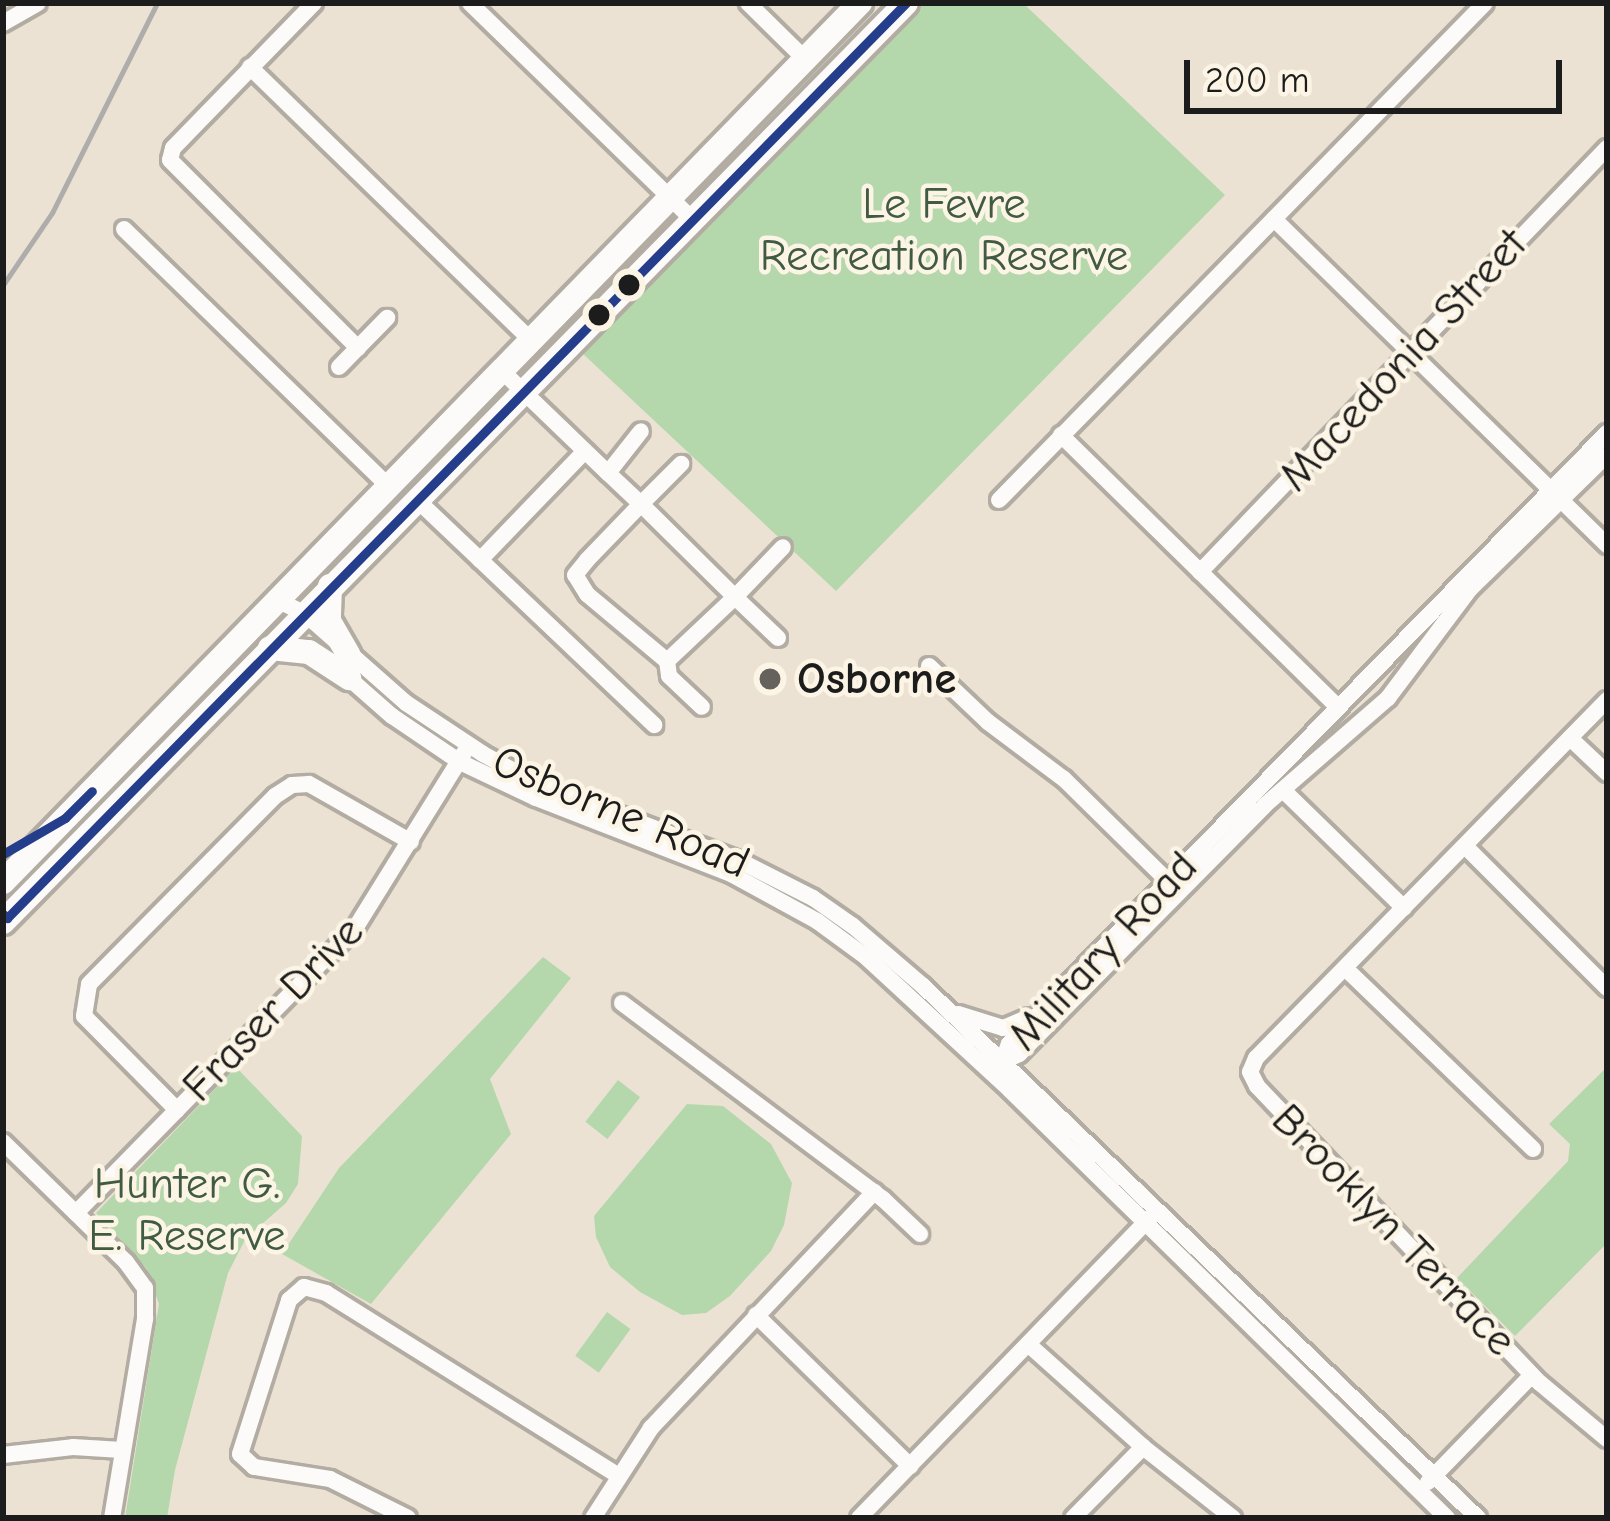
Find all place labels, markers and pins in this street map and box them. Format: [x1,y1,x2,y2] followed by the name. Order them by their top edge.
[618,274,640,296] unlabelled marker
[588,304,610,326] unlabelled marker
[797,652,956,706] place label: Osborne
[754,663,786,695] marker: Osborne

